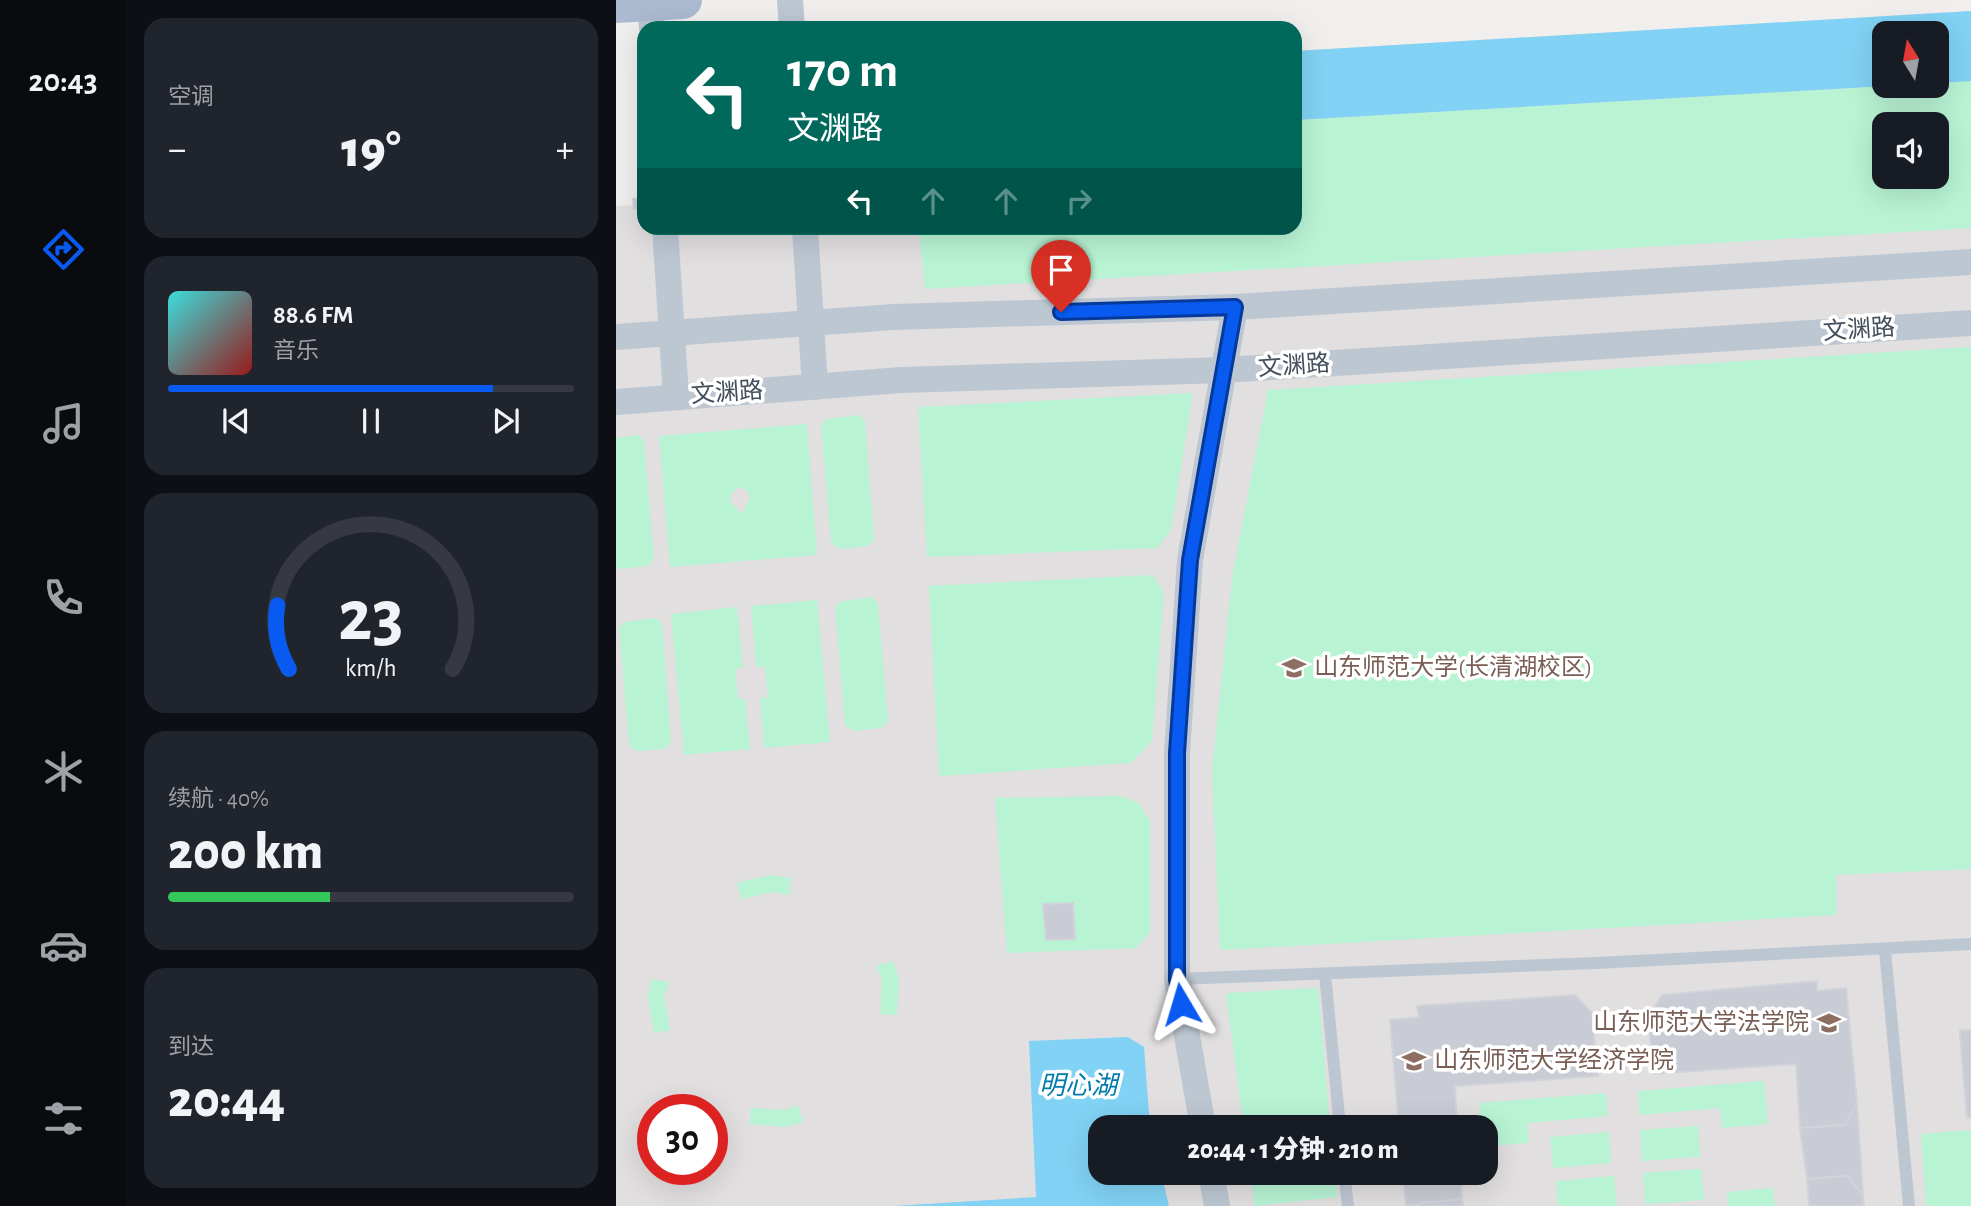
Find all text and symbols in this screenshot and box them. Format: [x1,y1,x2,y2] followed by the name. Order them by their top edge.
[1872,21,1950,98] north arrow
[1872,21,1949,189] map controls
[787,47,898,96] text: 170 m
[672,49,763,140] icon: left
[29,65,97,97] text: 20:43
[168,86,214,109] text: 空调
[1872,112,1949,189] button: sound
[787,113,883,145] text: 文渊路
[341,124,401,176] text: 19°
[168,131,186,169] text: −
[556,131,574,169] text: +
[841,182,879,220] icon: left
[914,182,952,220] icon: ahead
[987,182,1025,220] icon: ahead
[1060,182,1098,220] icon: right
[39,225,88,274] icon: directions
[1031,240,1091,312] pin
[1042,251,1080,289] icon: arrive
[273,302,353,328] text: 88.6 FM
[1822,314,1896,344] street label: 文渊路
[273,340,319,363] text: 音乐
[1257,350,1331,380] street label: 文渊路
[690,377,764,407] street label: 文渊路
[39,399,88,448] icon: music
[217,402,255,440] icon: previous
[352,402,390,440] icon: pause
[487,402,525,440] icon: next
[39,573,88,622] icon: phone
[338,581,404,654] text: 23
[1280,654,1308,682] school or university icon: 山东师范大学(长清湖校区)
[1314,654,1592,680] place label: 山东师范大学(长清湖校区)
[345,656,397,681] text: km/h
[39,747,88,796] icon: climate
[168,788,269,811] text: 续航 · 40%
[168,826,323,878] text: 200 km
[39,921,88,970] icon: car
[1144,967,1218,1041] position arrow
[1593,1009,1809,1035] place label: 山东师范大学法学院
[1815,1009,1843,1037] school or university icon: 山东师范大学法学院
[168,1036,214,1059] text: 到达
[1400,1047,1428,1075] school or university icon: 山东师范大学经济学院
[1434,1047,1674,1073] place label: 山东师范大学经济学院
[1039,1072,1121,1099] water label: 明心湖
[168,1074,285,1126] text: 20:44
[39,1094,88,1143] icon: filters
[637,1094,728,1185] speed limit sign: 30
[1187,1137,1399,1163] text: 20:44 · 1 分钟 · 210 m

